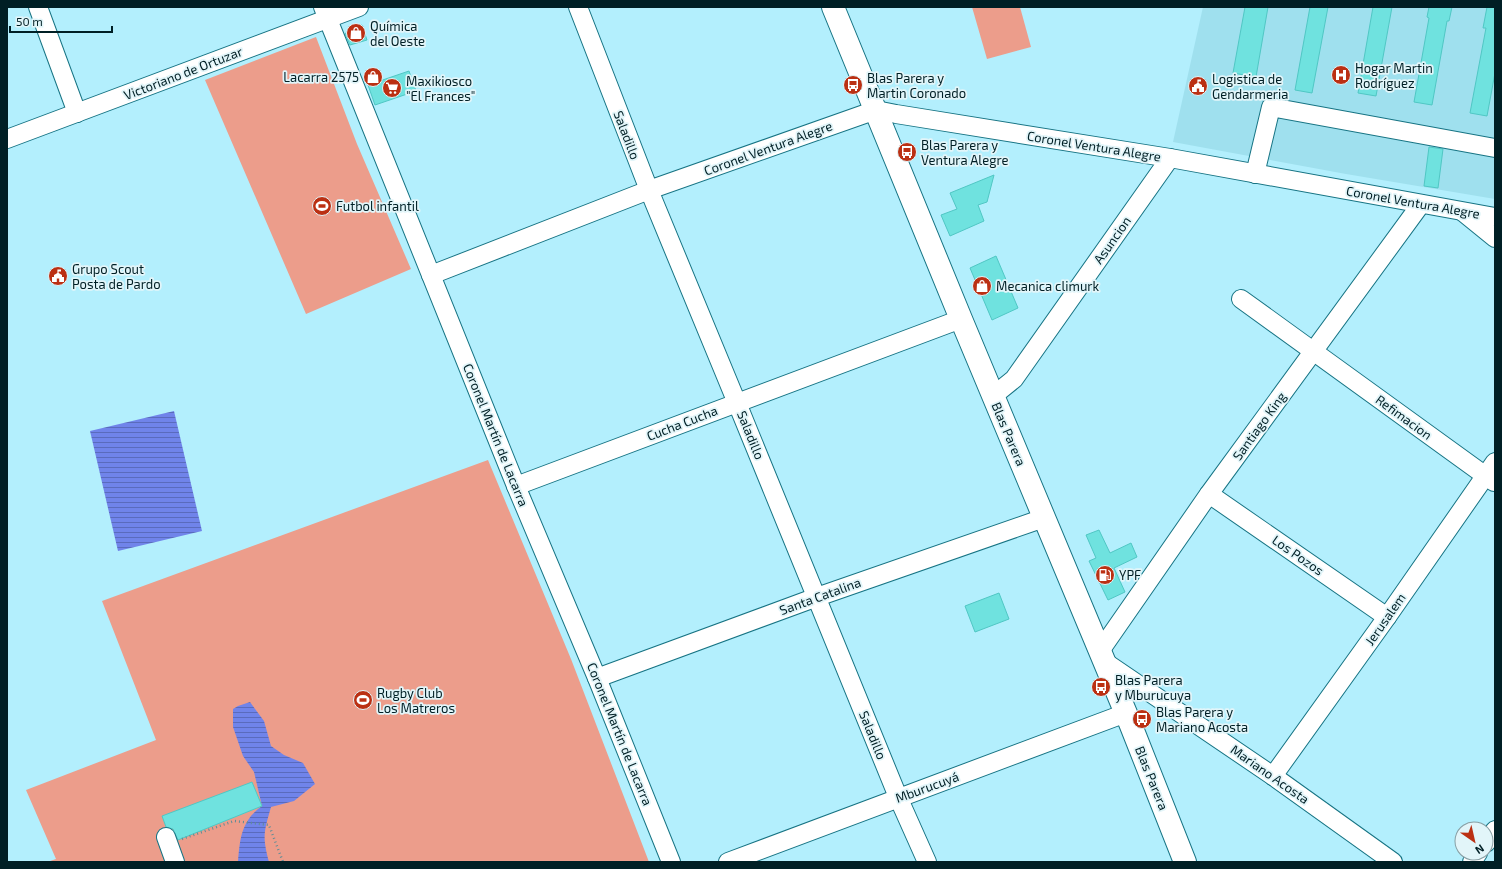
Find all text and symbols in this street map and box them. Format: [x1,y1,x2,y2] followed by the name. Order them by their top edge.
[10,8,112,34] scale bar
[16,14,43,28] text: 50 m
[370,18,425,49] place label: Química del Oeste
[345,22,367,44] shop icon: Química del Oeste
[121,43,245,103] street label: Victoriano de Ortuzar
[1355,60,1433,91] place label: Hogar Martin Rodríguez
[1330,64,1352,86] hospital icon: Hogar Martin Rodríguez
[362,66,384,88] shop icon: Lacarra 2575
[283,69,359,85] place label: Lacarra 2575
[867,70,966,101] place label: Blas Parera y Martin Coronado
[1212,71,1288,102] place label: Logistica de Gendarmeria
[406,73,475,104] place label: Maxikiosco "El Frances"
[842,74,864,96] bus stop icon: Blas Parera y Martin Coronado
[1187,75,1209,97] public building icon: Logistica de Gendarmeria
[381,77,403,99] supermarket icon: Maxikiosco "El Frances"
[610,108,644,162] street label: Saladillo
[702,117,834,179] street label: Coronel Ventura Alegre
[1026,128,1162,164] street label: Coronel Ventura Alegre
[921,137,1008,168] place label: Blas Parera y Ventura Alegre
[896,141,918,163] bus stop icon: Blas Parera y Ventura Alegre
[1345,182,1481,222] street label: Coronel Ventura Alegre
[311,195,333,217] sports icon: Futbol infantil
[336,198,419,214] place label: Futbol infantil
[1090,213,1134,267] street label: Asuncion
[72,261,161,292] place label: Grupo Scout Posta de Pardo
[47,265,69,287] public building icon: Grupo Scout Posta de Pardo
[971,275,993,297] shop icon: Mecanica climurk
[996,278,1099,294] place label: Mecanica climurk
[460,361,532,509] street label: Coronel Martín de Lacarra
[1229,389,1289,463] street label: Santiago King
[1373,391,1435,443] street label: Refimacion
[988,400,1030,468] street label: Blas Parera
[644,402,720,444] street label: Cucha Cucha
[734,408,768,462] street label: Saladillo
[1269,531,1327,579] street label: Los Pozos
[1094,564,1116,586] fuel station icon: YPF
[1119,567,1141,583] place label: YPF
[777,574,863,618] street label: Santa Catalina
[1361,590,1409,648] street label: Jerusalem
[584,660,656,808] street label: Coronel Martín de Lacarra
[1115,672,1191,703] place label: Blas Parera y Mburucuya
[1090,676,1112,698] bus stop icon: Blas Parera y Mburucuya
[377,685,455,716] place label: Rugby Club Los Matreros
[352,689,374,711] sports icon: Rugby Club Los Matreros
[1156,704,1248,735] place label: Blas Parera y Mariano Acosta
[856,708,890,762] street label: Saladillo
[1131,708,1153,730] bus stop icon: Blas Parera y Mariano Acosta
[1228,741,1312,807] street label: Mariano Acosta
[1132,744,1172,812] street label: Blas Parera
[893,768,961,806] street label: Mburucuyá
[1454,821,1494,861] north arrow
[1473,842,1487,857] text: N

